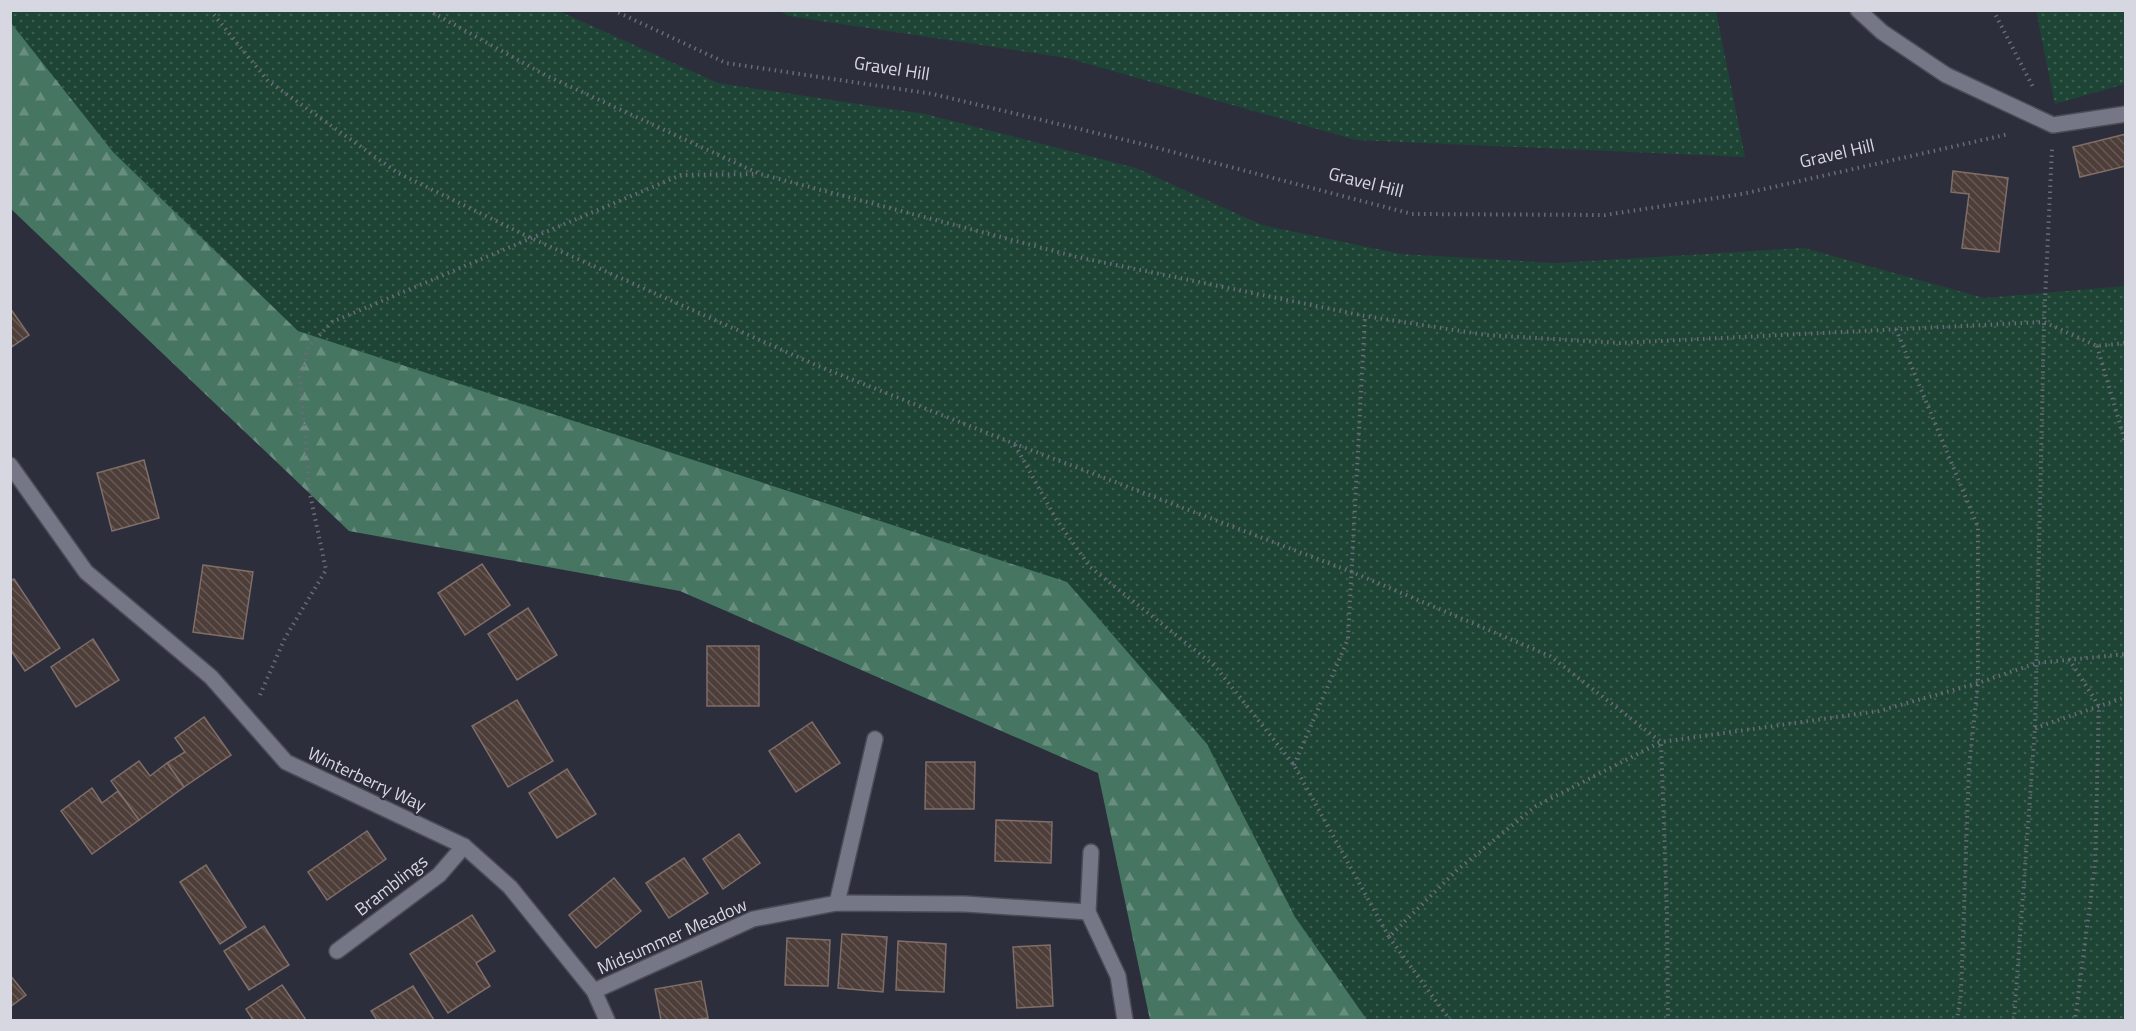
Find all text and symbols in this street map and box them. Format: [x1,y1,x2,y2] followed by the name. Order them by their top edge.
[852,49,932,87] street label: Gravel Hill
[1797,131,1877,175] street label: Gravel Hill
[1326,160,1406,204] street label: Gravel Hill
[303,740,431,818] street label: Winterberry Way
[349,848,433,922] street label: Bramblings
[593,891,752,981] street label: Midsummer Meadow

